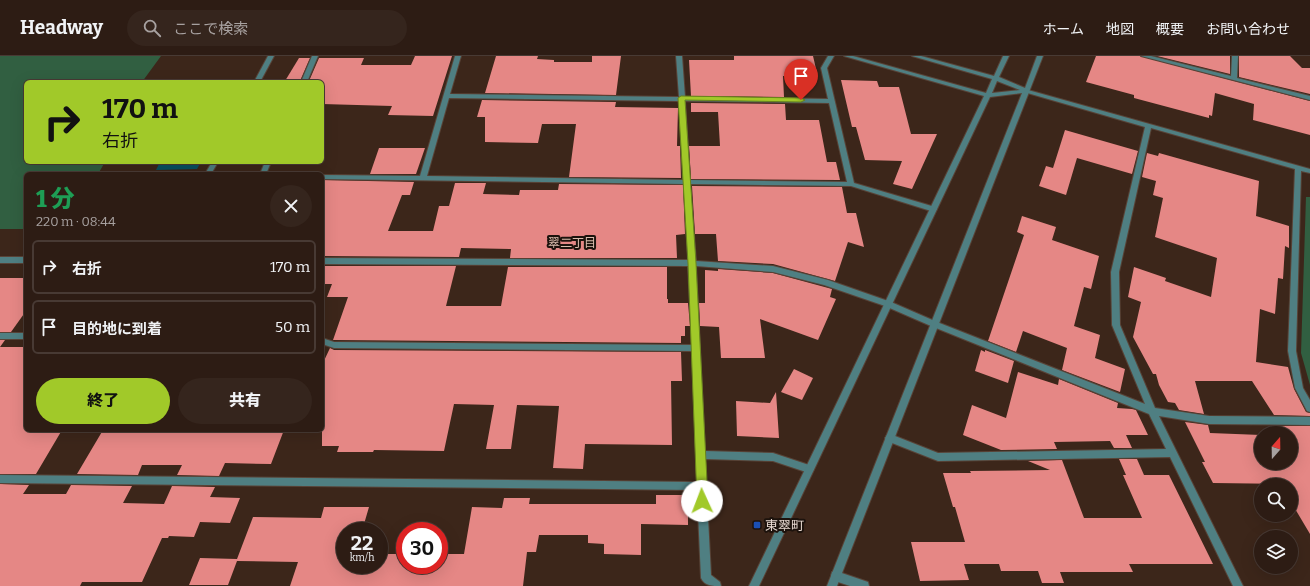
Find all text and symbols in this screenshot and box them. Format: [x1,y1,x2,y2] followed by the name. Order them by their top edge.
[127,10,407,46] search box
[20,16,103,39] text: Headway
[141,17,163,39] icon: search
[173,20,248,38] text: ここで検索
[1042,21,1084,38] text: ホーム
[1106,21,1134,38] text: 地図
[1156,21,1184,38] text: 概要
[1206,21,1290,38] text: お問い合わせ
[784,59,818,100] pin
[790,65,812,87] icon: arrive
[102,92,178,125] text: 170 m
[36,96,88,148] icon: right
[102,130,138,152] text: 右折
[36,185,75,213] text: 1 分
[270,185,312,227] button: close
[36,214,116,229] text: 220 m · 08:44
[548,236,596,250] district label: 翠二丁目
[38,256,60,278] icon: right
[270,258,310,276] text: 170 m
[72,260,102,278] text: 右折
[38,316,60,338] icon: arrive
[275,318,310,336] text: 50 m
[72,320,162,338] text: 目的地に到着
[36,378,170,424] button: 終了
[178,378,312,424] button: 共有
[1254,426,1298,470] north arrow
[1254,426,1298,574] map controls
[1254,478,1298,522] button: search
[681,480,723,522] position arrow
[765,518,804,533] place label: 東翠町
[752,520,762,530] marker: 東翠町
[396,522,448,574] speed limit sign: 30
[1254,530,1298,574] button: layers
[351,531,373,555] text: 22
[350,552,374,564] text: km/h

